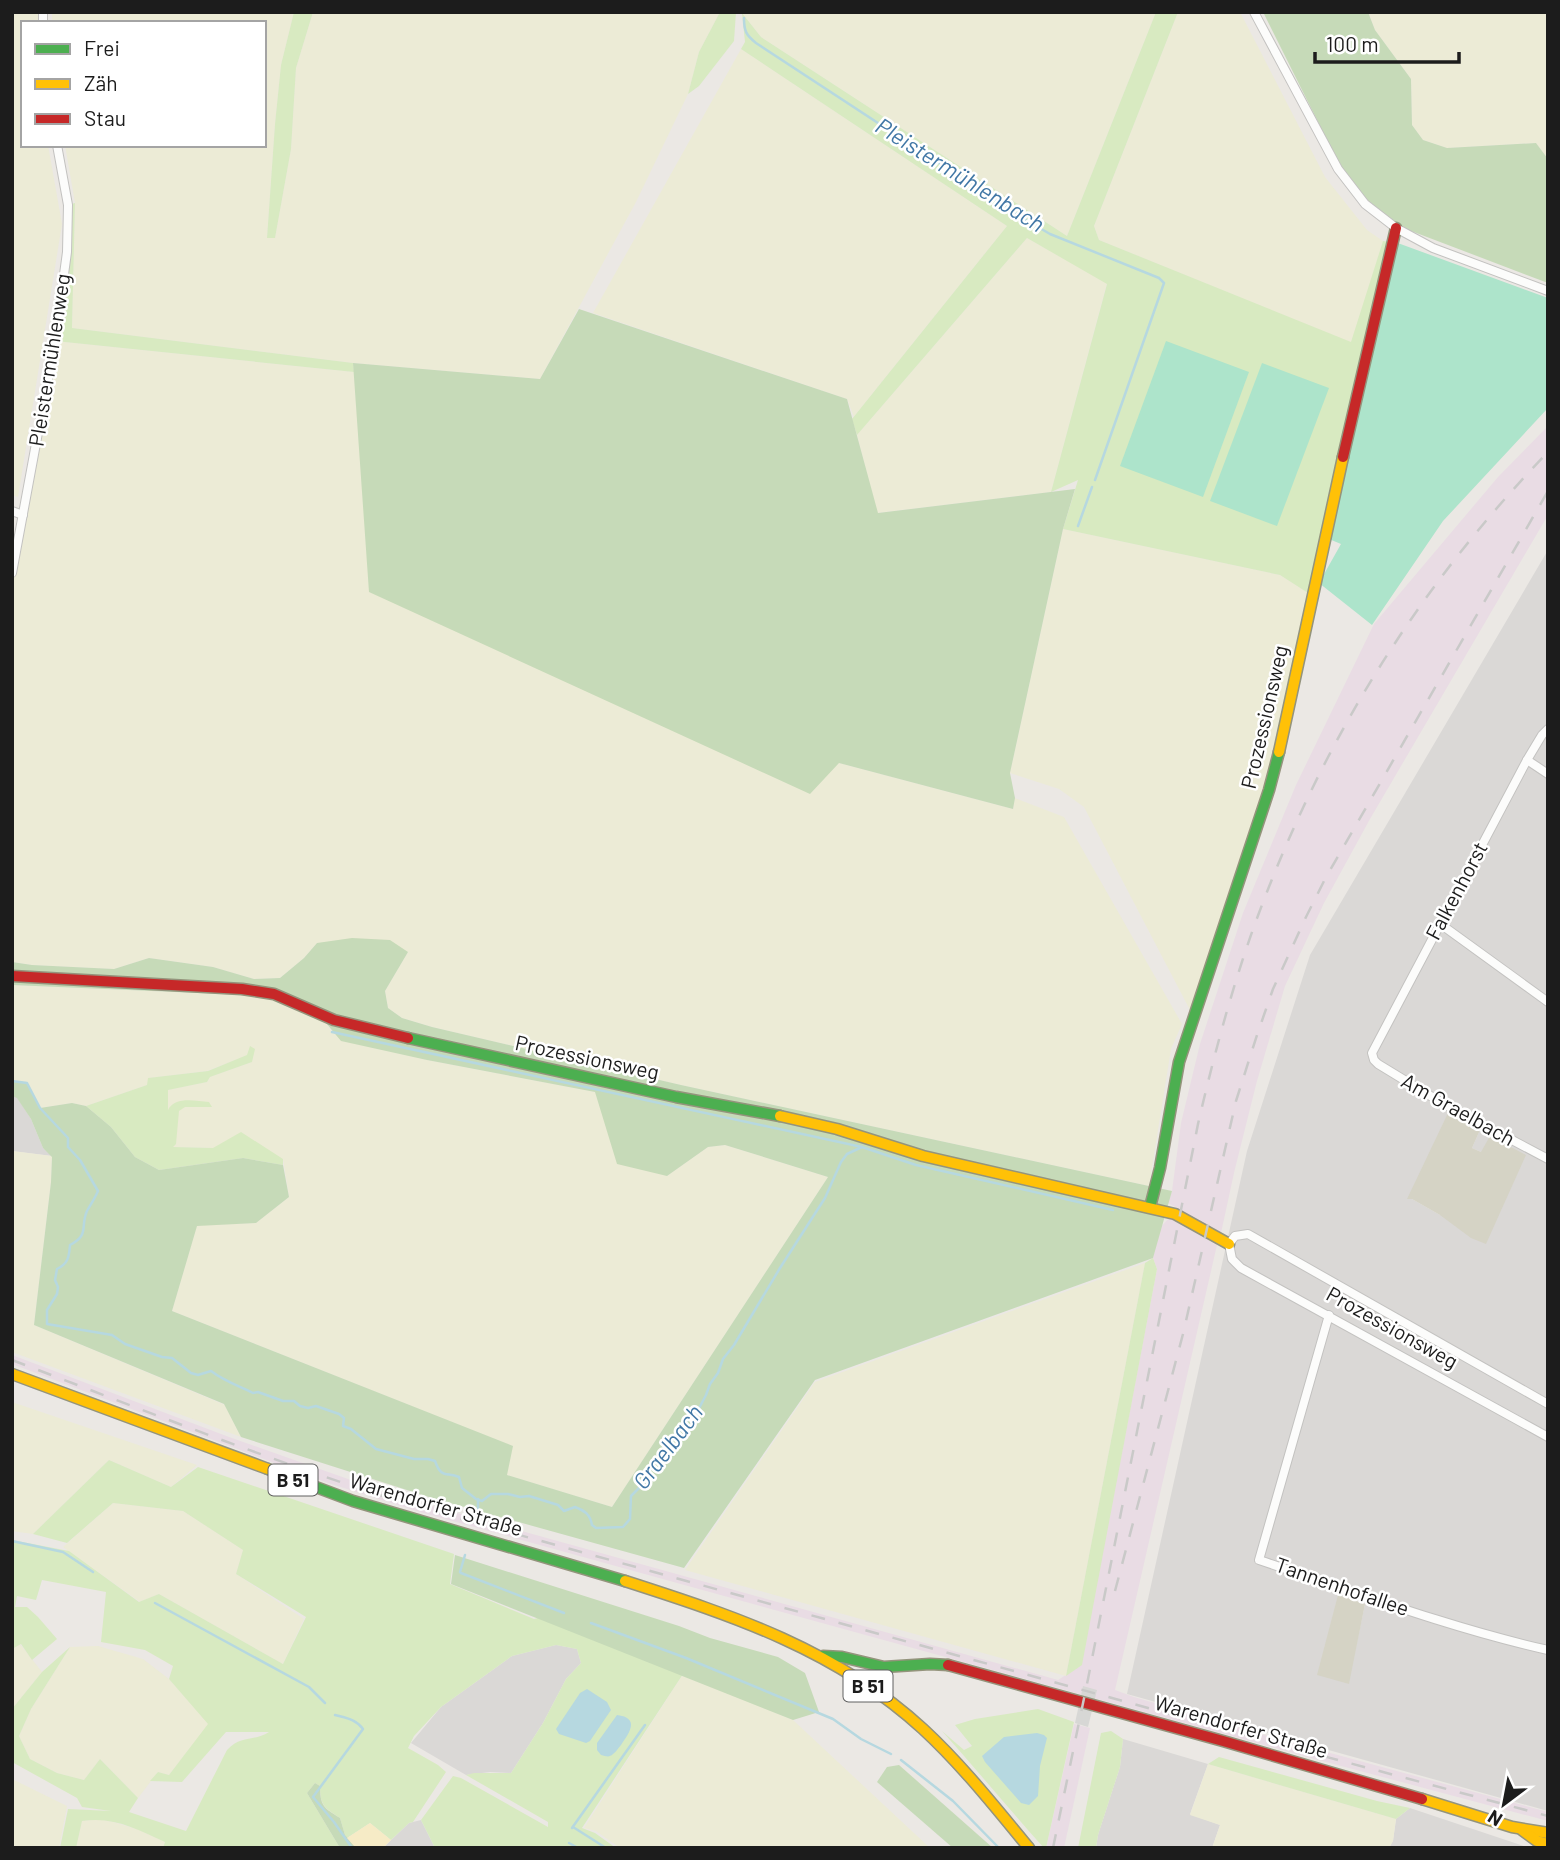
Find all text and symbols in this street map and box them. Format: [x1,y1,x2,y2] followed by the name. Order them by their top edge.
[21,21,266,147] legend
[1315,21,1458,65] scale bar
[1326,31,1379,56] text: 100 m
[84,35,120,60] text: Frei
[84,70,118,95] text: Zäh
[84,105,126,130] text: Stau
[871,111,1050,237] water label: Pleistermühlenbach
[23,272,75,448] street label: Pleistermühlenweg
[1235,643,1292,791] street label: Prozessionsweg
[1419,837,1492,944] street label: Falkenhorst
[513,1029,662,1084] street label: Prozessionsweg
[1398,1067,1520,1150] street label: Am Graelbach
[1323,1280,1463,1373] street label: Prozessionsweg
[626,1399,708,1494] water label: Graelbach
[268,1464,318,1496] road number: B 51
[347,1467,526,1540] street label: Warendorfer Straße
[1272,1551,1413,1620] street label: Tannenhofallee
[844,1670,892,1702] road number: B 51
[1152,1689,1331,1762] street label: Warendorfer Straße
[1469,1769,1539,1839] north arrow
[1483,1806,1506,1832] text: N

